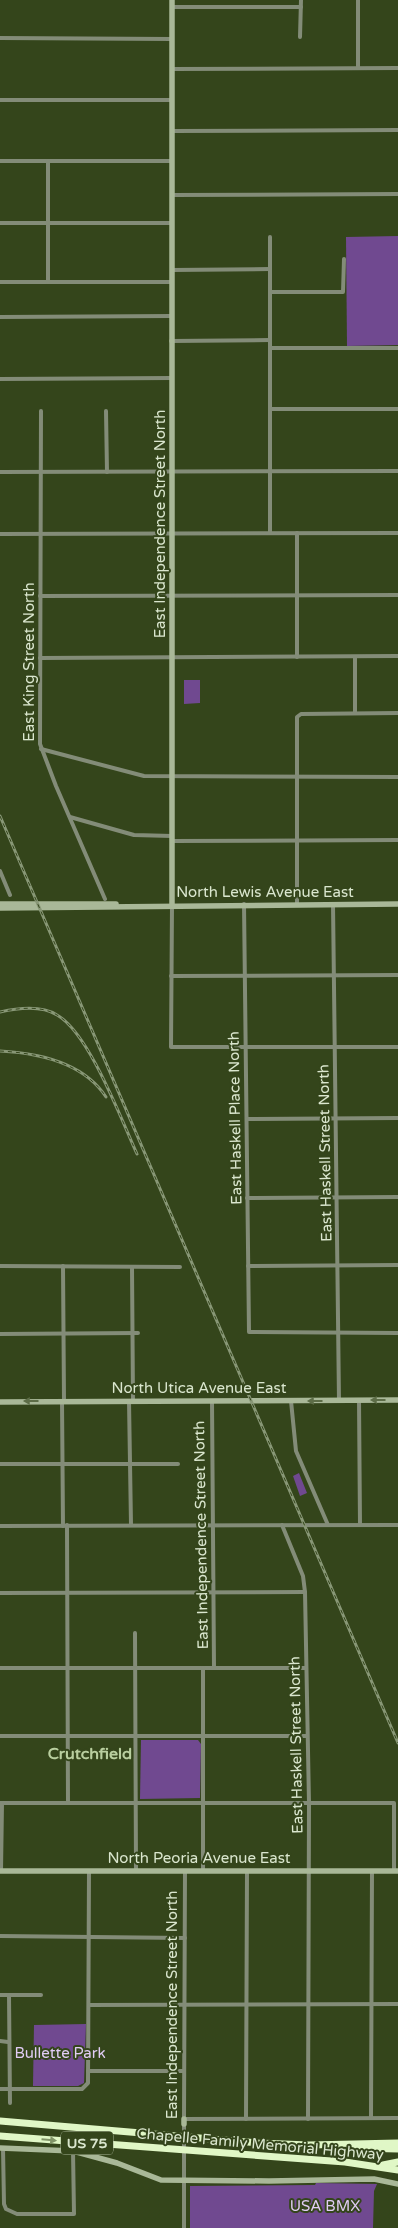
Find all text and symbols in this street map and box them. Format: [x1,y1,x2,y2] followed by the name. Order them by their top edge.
[151,410,169,638] street label: East Independence Street North
[20,582,38,742] street label: East King Street North
[176,883,354,901] street label: North Lewis Avenue East
[224,1031,246,1205] street label: East Haskell Place North
[314,1064,336,1242] street label: East Haskell Street North
[112,1379,287,1397] street label: North Utica Avenue East
[370,1396,386,1404] one-way arrow
[307,1397,323,1405] one-way arrow
[23,1398,39,1406] one-way arrow
[190,1420,212,1650] street label: East Independence Street North
[285,1656,307,1834] street label: East Haskell Street North
[48,1744,132,1764] district label: Crutchfield
[107,1849,291,1867] street label: North Peoria Avenue East
[163,1891,181,2119] street label: East Independence Street North
[14,2044,106,2062] park label: Bullette Park
[136,2124,384,2164] street label: Chapelle Family Memorial Highway
[61,2132,113,2154] road number: US 75
[41,2136,57,2144] one-way arrow
[290,2197,360,2215] park label: USA BMX

